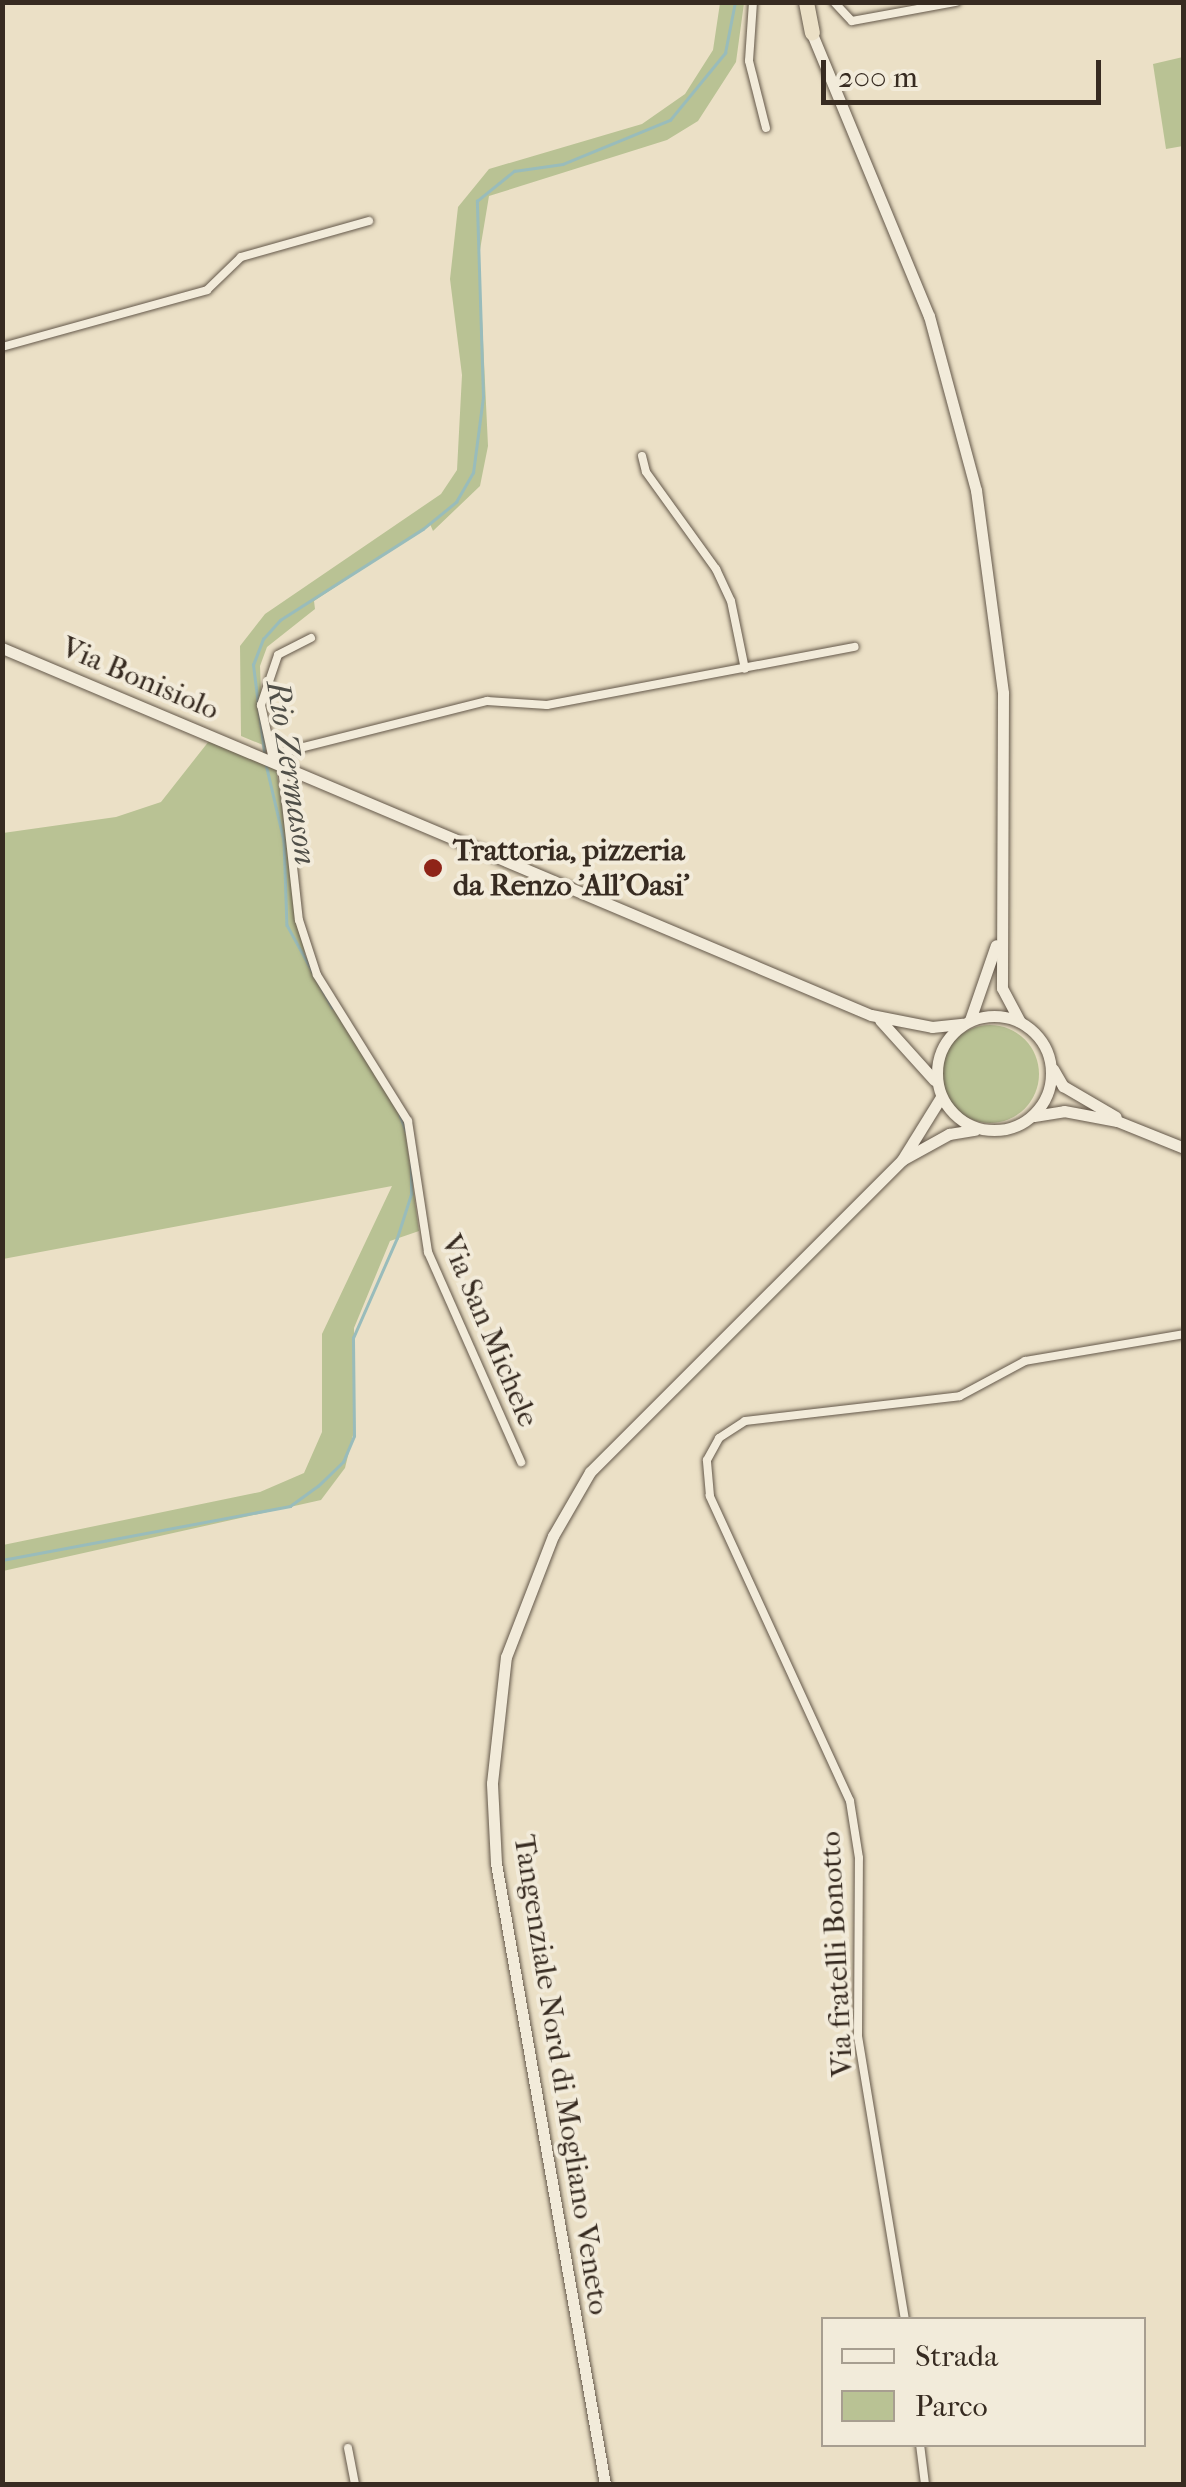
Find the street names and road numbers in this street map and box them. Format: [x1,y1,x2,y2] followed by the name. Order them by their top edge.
[56,630,224,728] street label: Via Bonisiolo
[432,1229,546,1433] street label: Via San Michele
[813,1830,861,2078] street label: Via fratelli Bonotto
[505,1832,617,2318] street label: Tangenziale Nord di Mogliano Veneto

